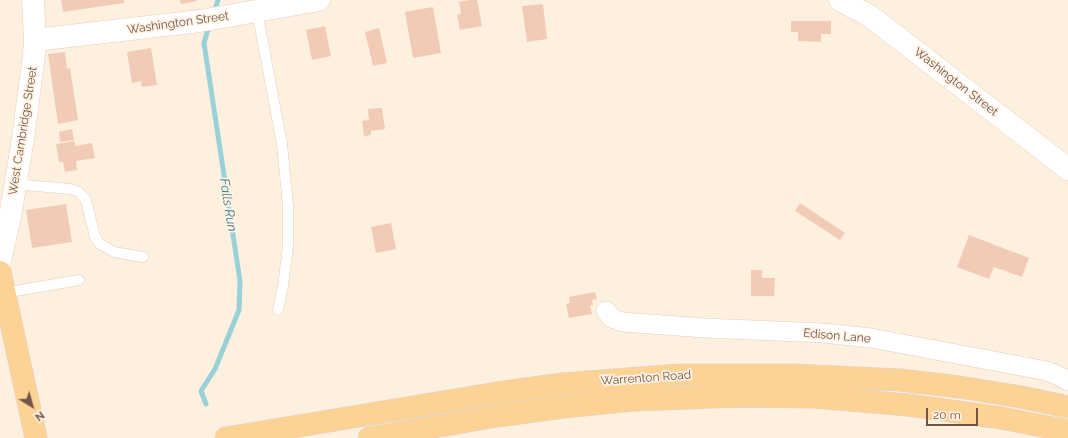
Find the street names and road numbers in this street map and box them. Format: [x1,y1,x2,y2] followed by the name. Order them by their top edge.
[126,9,230,37] street label: Washington Street
[911,45,1001,119] street label: Washington Street
[6,66,40,196] street label: West Cambridge Street
[803,326,871,346] street label: Edison Lane
[600,368,692,388] street label: Warrenton Road

